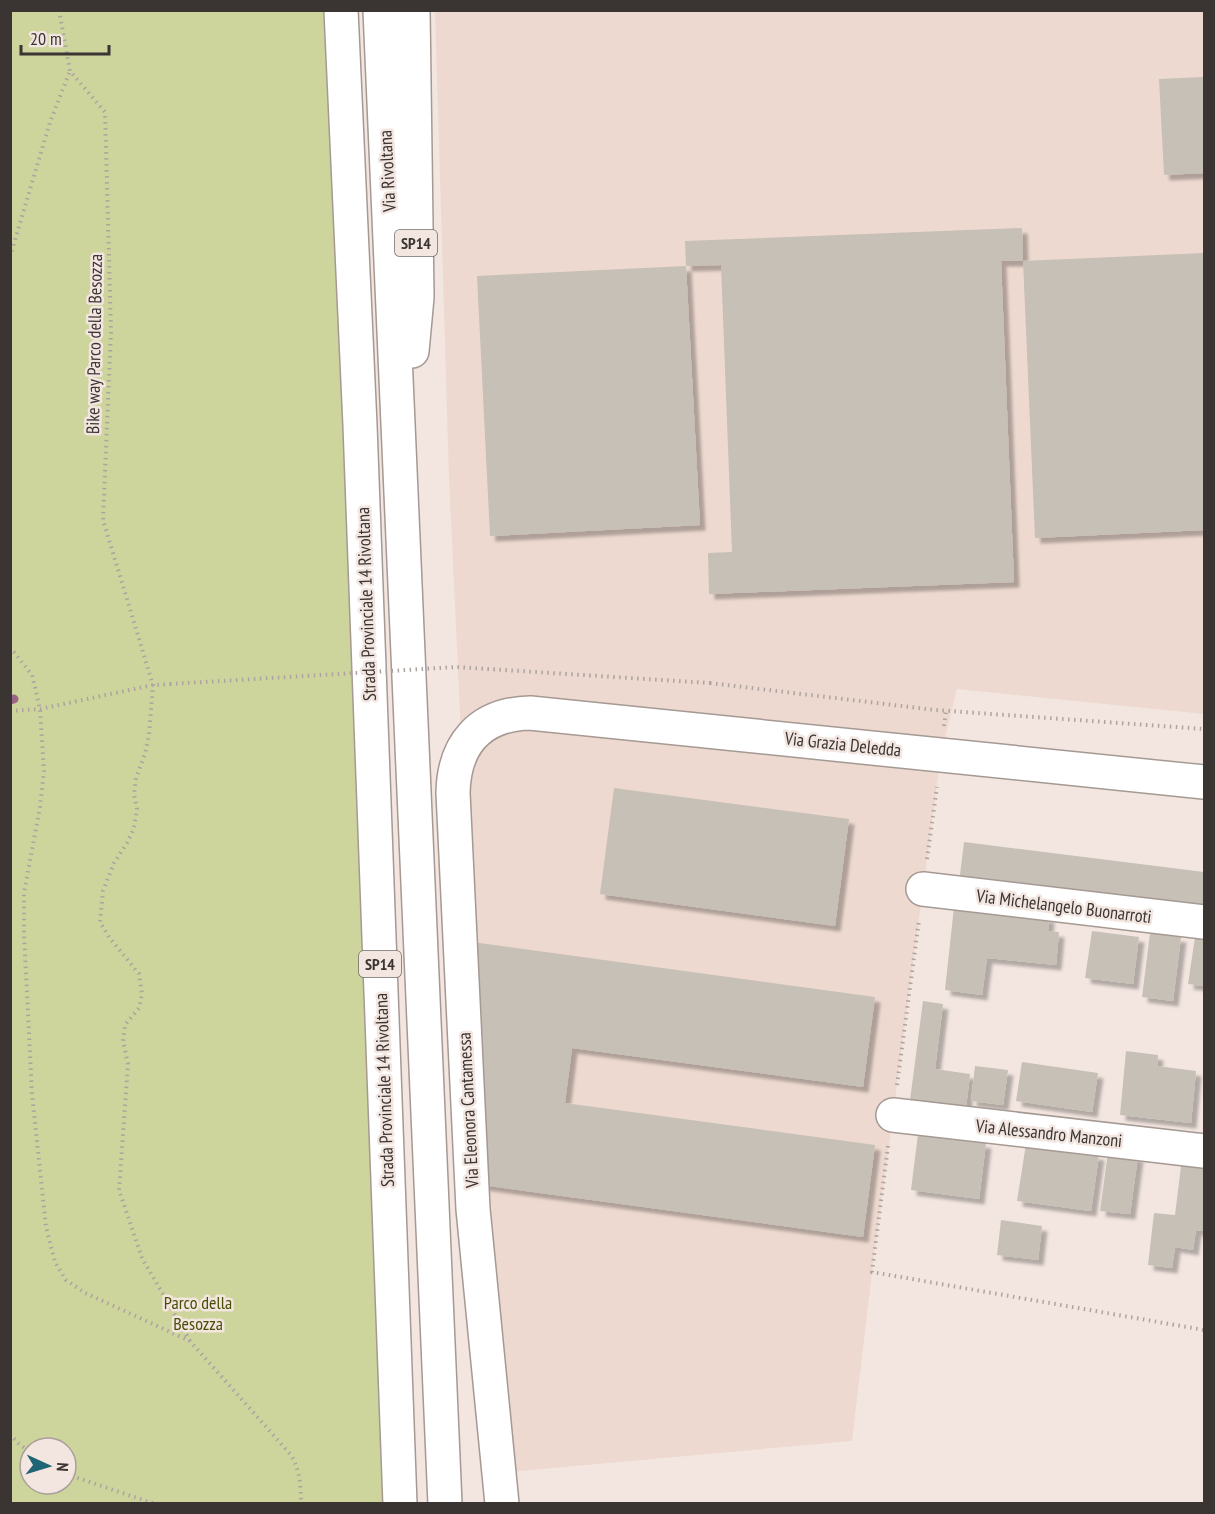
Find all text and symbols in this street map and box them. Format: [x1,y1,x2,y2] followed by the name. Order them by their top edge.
[21,18,110,56] scale bar
[30,27,62,50] text: 20 m
[373,129,401,214] street label: Via Rivoltana
[395,230,437,256] road number: SP14
[81,254,107,434] street label: Bike way Parco della Besozza
[351,507,381,701] street label: Strada Provinciale 14 Rivoltana
[783,726,902,762] street label: Via Grazia Deledda
[974,884,1153,928] street label: Via Michelangelo Buonarroti
[359,951,401,977] road number: SP14
[369,993,399,1187] street label: Strada Provinciale 14 Rivoltana
[452,1032,484,1189] street label: Via Eleonora Cantamessa
[974,1114,1123,1152] street label: Via Alessandro Manzoni
[164,1291,232,1335] park label: Parco della Besozza
[18,1436,78,1496] north arrow
[53,1462,73,1472] text: N

